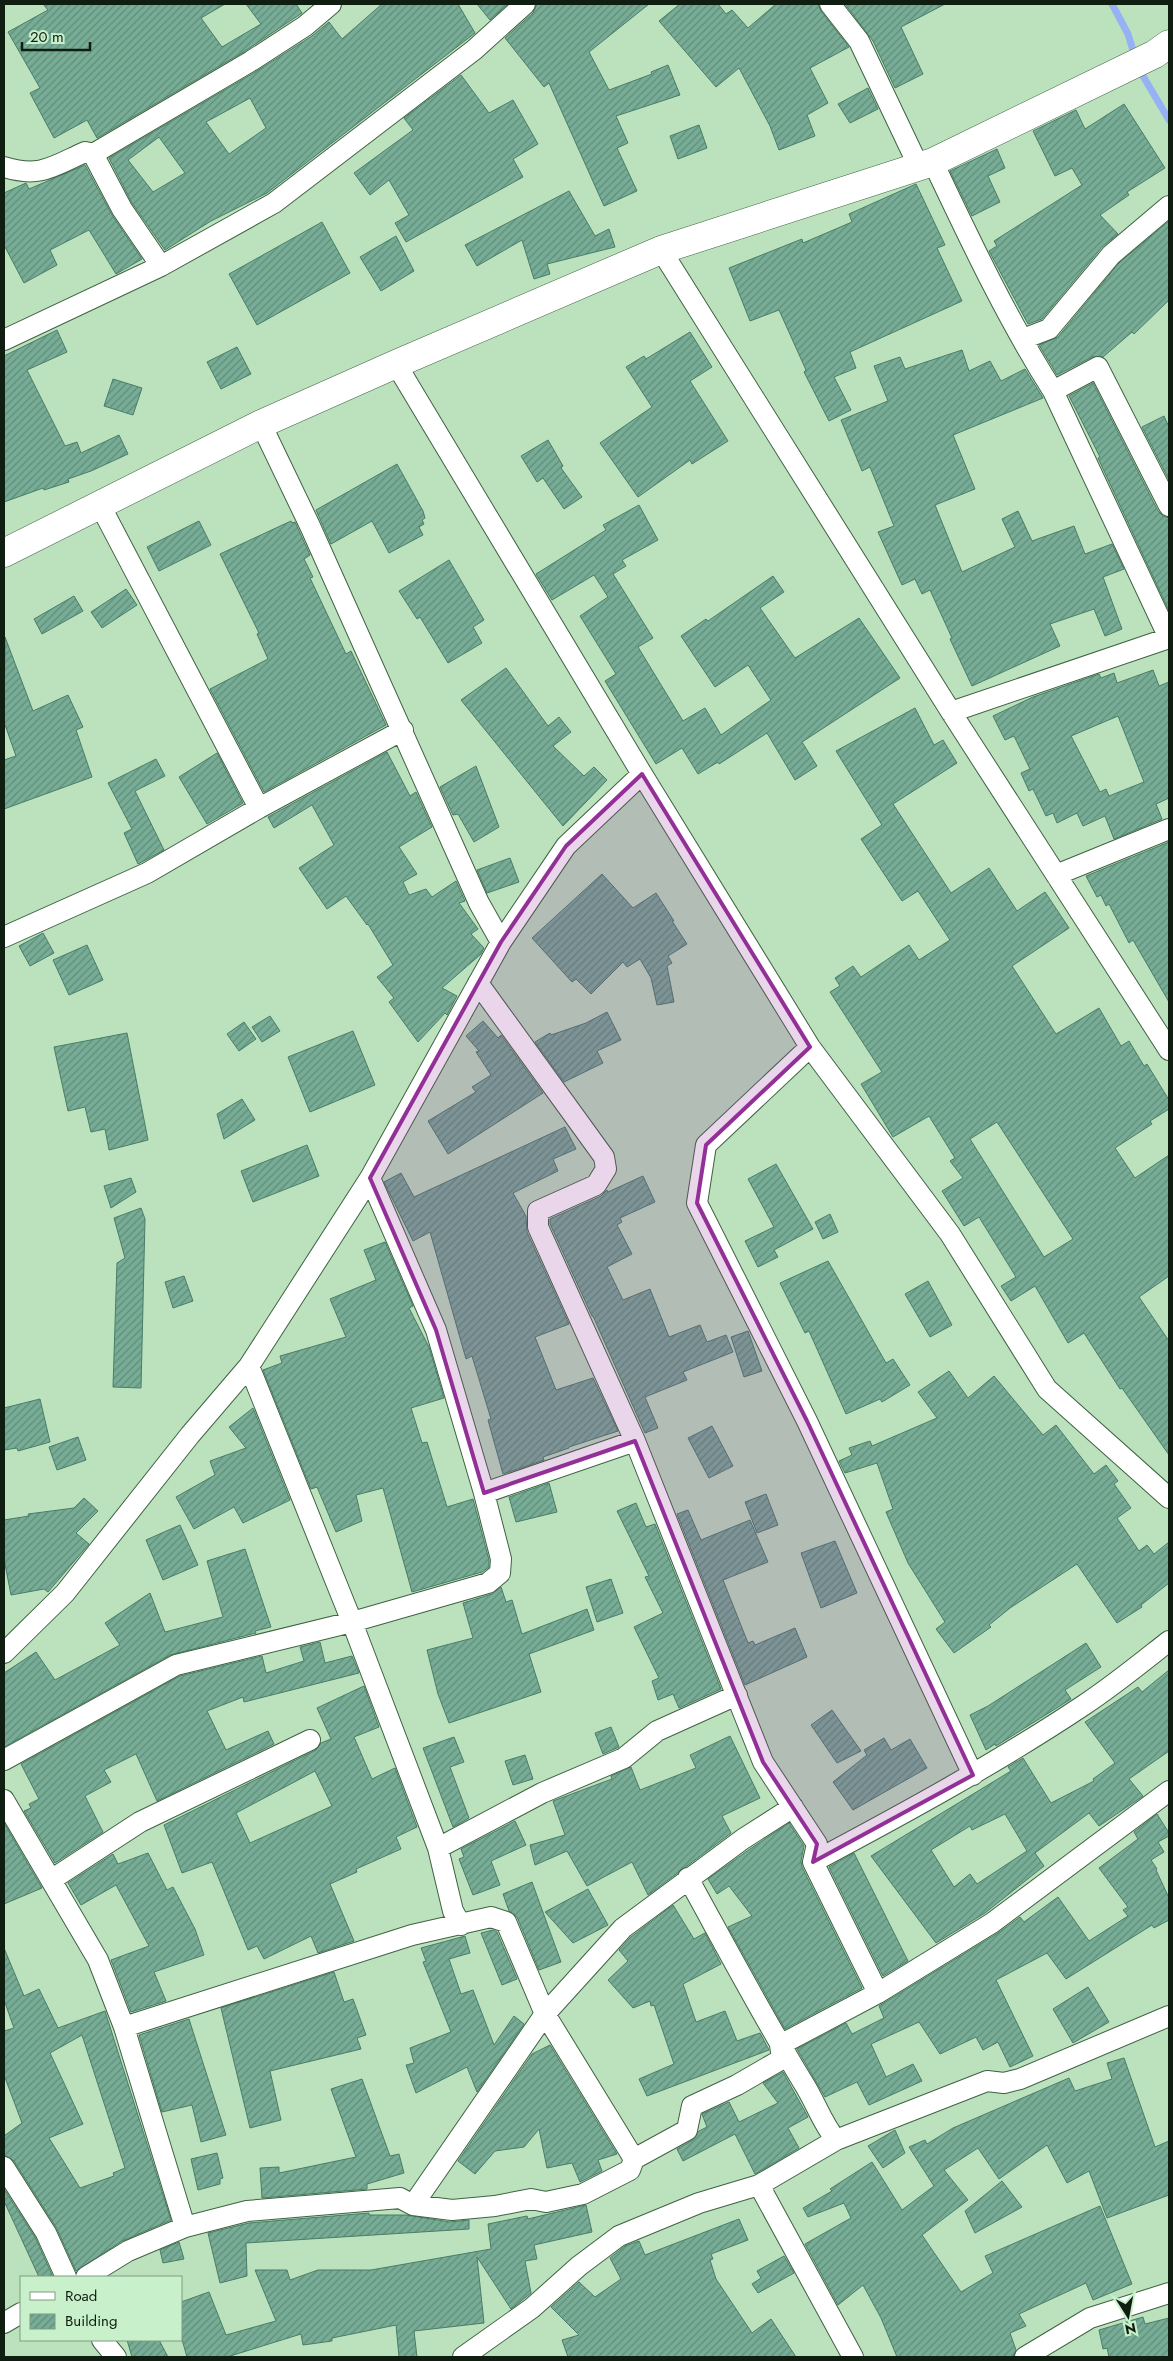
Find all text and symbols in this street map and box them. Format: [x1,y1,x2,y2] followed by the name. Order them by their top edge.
[22,20,90,52] scale bar
[30,26,64,48] text: 20 m
[20,2276,182,2341] legend
[65,2285,97,2307] text: Road
[1103,2291,1153,2341] north arrow
[65,2310,117,2332] text: Building
[1123,2318,1138,2340] text: N

